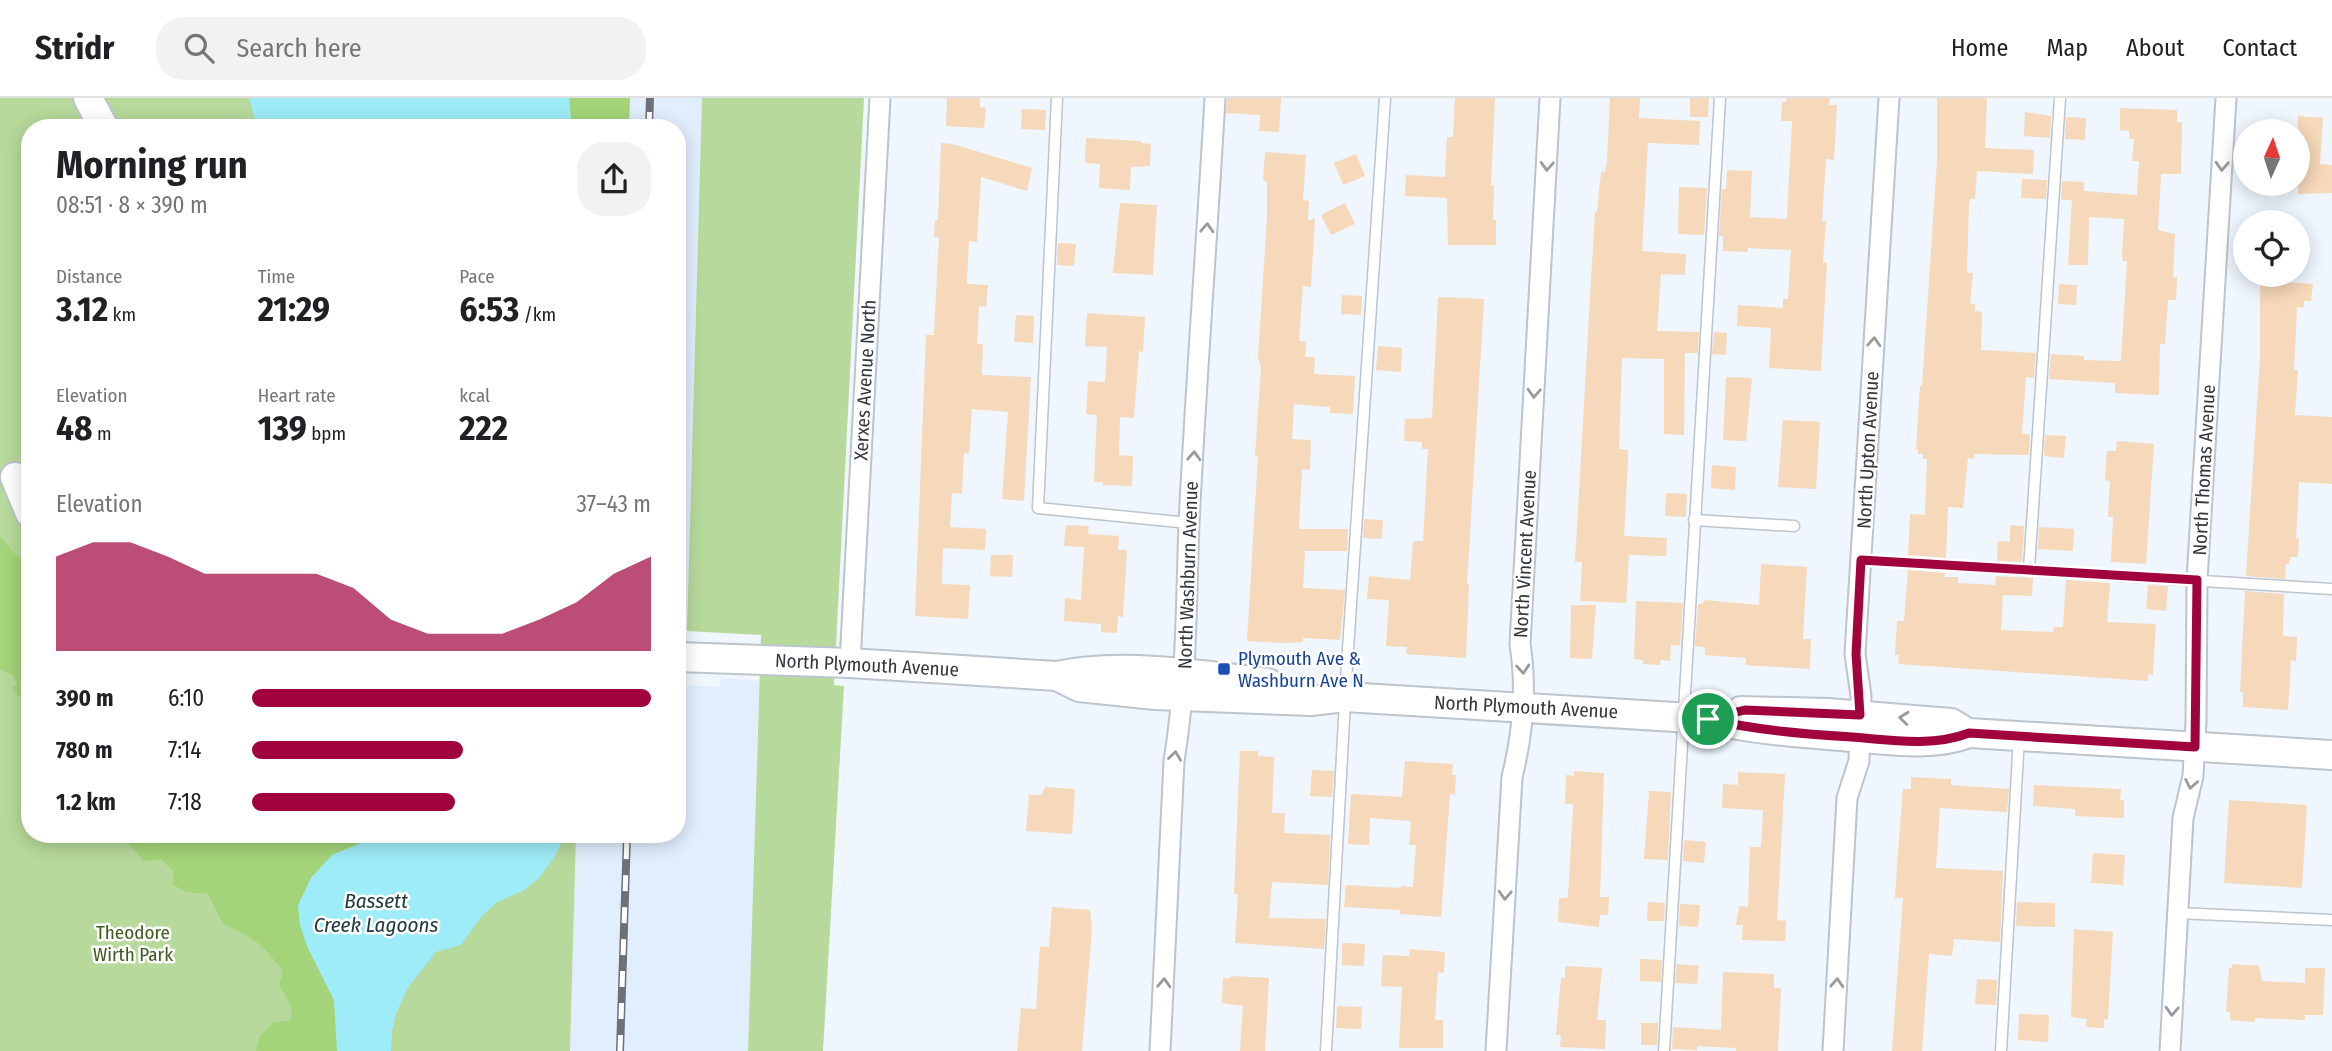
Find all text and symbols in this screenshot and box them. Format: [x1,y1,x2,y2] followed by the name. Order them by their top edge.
[156,17,646,80] search box
[35,28,114,68] text: Stridr
[180,29,218,67] icon: search
[236,33,362,64] text: Search here
[1951,34,2008,62] text: Home
[2046,34,2088,62] text: Map
[2126,34,2184,62] text: About
[2222,34,2297,62] text: Contact
[2233,119,2310,196] north arrow
[2233,119,2310,287] map controls
[56,142,248,188] text: Morning run
[577,142,651,216] button: share
[1539,161,1554,172] one-way arrow
[2215,161,2230,172] one-way arrow
[56,191,208,219] text: 08:51 · 8 × 390 m
[2233,210,2310,287] button: locate
[1200,223,1215,234] one-way arrow
[56,265,123,288] text: Distance
[258,265,295,288] text: Time
[459,265,495,288] text: Pace
[56,288,108,330] text: 3.12
[258,288,330,330] text: 21:29
[459,288,519,330] text: 6:53
[849,299,881,461] street label: Xerxes Avenue North
[108,303,136,326] text: km
[519,303,556,326] text: /km
[1866,336,1881,347] one-way arrow
[1852,371,1884,529] street label: North Upton Avenue
[56,384,128,407] text: Elevation
[258,384,336,407] text: Heart rate
[459,384,490,407] text: kcal
[2188,384,2220,556] street label: North Thomas Avenue
[1527,388,1542,399] one-way arrow
[56,407,92,449] text: 48
[258,407,307,449] text: 139
[459,407,508,449] text: 222
[92,422,112,445] text: m
[307,422,346,445] text: bpm
[1186,450,1201,461] one-way arrow
[1509,469,1541,639] street label: North Vincent Avenue
[1173,481,1203,669] street label: North Washburn Avenue
[56,490,143,518] text: Elevation
[576,490,651,518] text: 37–43 m
[1238,647,1364,692] place label: Plymouth Ave & Washburn Ave N
[774,649,960,681] street label: North Plymouth Avenue
[1216,661,1232,677] marker: Plymouth Ave & Washburn Ave N
[1515,664,1530,675] one-way arrow
[56,684,113,712] text: 390 m
[168,684,204,712] text: 6:10
[1678,689,1738,749] pin
[1433,691,1619,723] street label: North Plymouth Avenue
[1689,700,1727,738] icon: arrive
[1898,711,1910,726] one-way arrow
[56,736,113,764] text: 780 m
[168,736,201,764] text: 7:14
[1168,750,1183,762] one-way arrow
[2184,779,2199,790] one-way arrow
[56,788,116,816] text: 1.2 km
[168,788,202,816] text: 7:18
[314,888,438,938] water label: Bassett Creek Lagoons
[1498,890,1513,901] one-way arrow
[93,921,173,966] park label: Theodore Wirth Park
[1156,977,1171,988] one-way arrow
[1829,977,1844,988] one-way arrow
[2165,1006,2180,1017] one-way arrow

